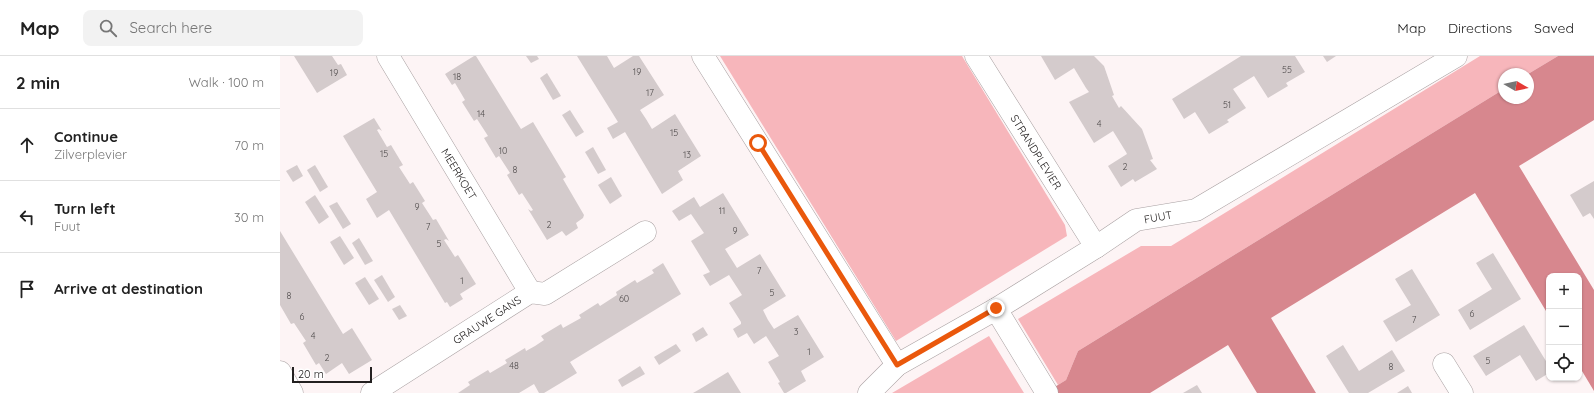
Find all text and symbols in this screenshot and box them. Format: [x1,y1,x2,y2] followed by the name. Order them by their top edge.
[83,10,363,46] search box
[20,16,59,40] text: Map
[97,17,119,39] icon: search
[129,18,212,37] text: Search here
[1397,19,1426,37] text: Map
[1448,19,1512,37] text: Directions
[1534,19,1574,37] text: Saved
[1282,64,1292,75] house number: 55
[633,66,641,77] house number: 19
[330,67,338,78] house number: 19
[1498,68,1534,104] north arrow
[453,71,461,82] house number: 18
[16,72,60,93] text: 2 min
[188,74,264,90] text: Walk · 100 m
[646,87,654,98] house number: 17
[1223,99,1231,110] house number: 51
[477,108,485,119] house number: 14
[1007,112,1065,192] street label: STRANDPLEVIER
[1097,118,1102,129] house number: 4
[54,127,118,146] text: Continue
[670,127,678,138] house number: 15
[16,134,38,156] icon: ahead
[749,134,767,152] route start
[234,137,264,153] text: 70 m
[499,145,507,156] house number: 10
[54,146,127,162] text: Zilverplevier
[438,146,480,202] street label: MEERKOET
[380,148,388,159] house number: 15
[683,149,691,160] house number: 13
[1123,161,1128,172] house number: 2
[513,164,518,175] house number: 8
[54,199,116,218] text: Turn left
[414,201,420,212] house number: 9
[719,205,725,216] house number: 11
[16,206,38,228] icon: left
[1143,208,1174,226] street label: FUUT
[234,209,264,225] text: 30 m
[54,218,80,234] text: Fuut
[547,219,552,230] house number: 2
[426,221,431,232] house number: 7
[732,225,738,236] house number: 9
[437,238,442,249] house number: 5
[757,265,762,276] house number: 7
[1546,273,1582,381] map controls
[1546,273,1582,309] button: +
[460,275,464,286] house number: 1
[16,278,38,300] icon: arrive
[54,279,203,298] text: Arrive at destination
[770,287,775,298] house number: 5
[287,290,292,301] house number: 8
[450,293,524,347] street label: GRAUWE GANS
[619,293,629,304] house number: 60
[987,299,1005,317] route end
[1470,308,1475,319] house number: 6
[1546,309,1582,345] button: −
[300,311,305,322] house number: 6
[1412,314,1417,325] house number: 7
[794,326,799,337] house number: 3
[311,330,316,341] house number: 4
[1546,345,1582,381] button: locate
[807,346,811,357] house number: 1
[325,352,330,363] house number: 2
[1486,355,1491,366] house number: 5
[509,360,519,371] house number: 48
[1389,361,1394,372] house number: 8
[292,365,372,384] scale bar
[298,367,324,381] text: 20 m

